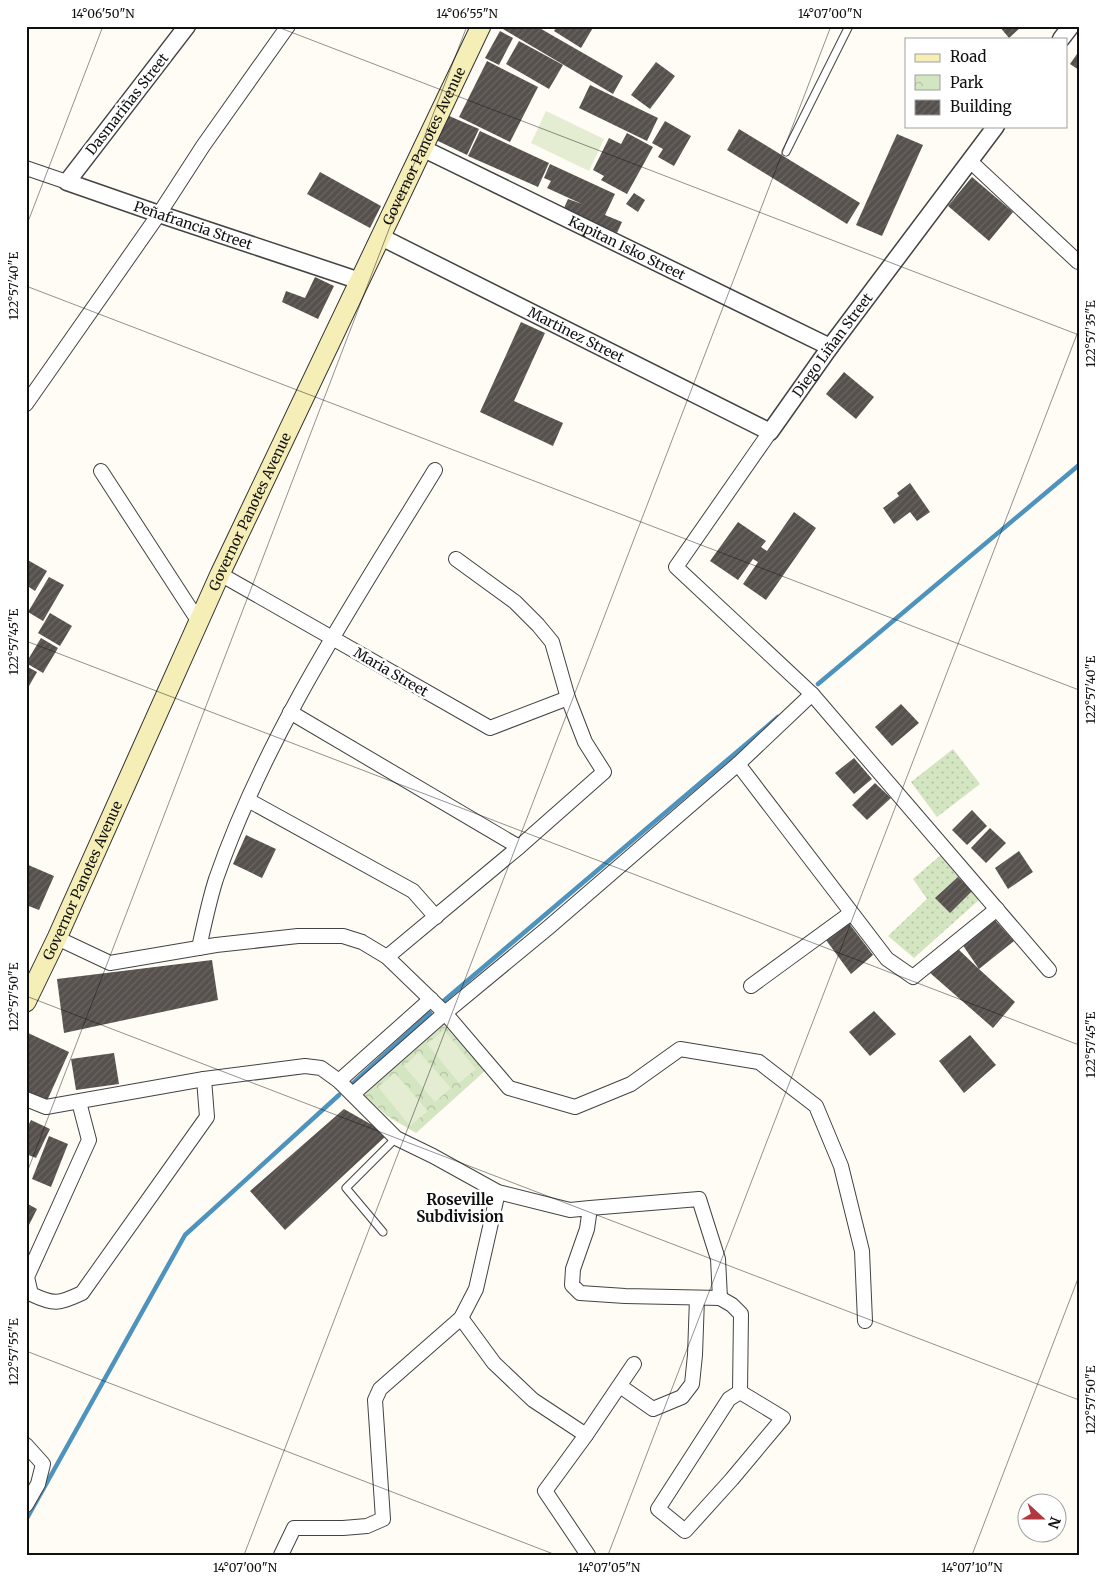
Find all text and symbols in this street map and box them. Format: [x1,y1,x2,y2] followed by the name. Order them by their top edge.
[71,6,135,21] text: 14°06'50"N
[436,6,498,21] text: 14°06'55"N
[798,6,863,21] text: 14°07'00"N
[905,38,1068,128] legend
[950,47,986,66] text: Road
[82,49,173,158] street label: Dasmariñas Street
[379,64,469,228] street label: Governor Panotes Avenue
[950,73,984,92] text: Park
[950,97,1012,116] text: Building
[131,197,255,254] street label: Peñafrancia Street
[566,212,689,284] street label: Kapitan Isko Street
[6,252,21,320] text: 122°57'40"E
[788,289,877,401] street label: Diego Liñan Street
[1083,300,1098,368] text: 122°57'35"E
[525,303,628,367] street label: Martinez Street
[205,430,295,594] street label: Governor Panotes Avenue
[6,609,21,675] text: 122°57'45"E
[351,643,432,701] street label: Maria Street
[1083,656,1098,724] text: 122°57'40"E
[39,798,126,963] street label: Governor Panotes Avenue
[6,962,21,1031] text: 122°57'50"E
[1083,1012,1098,1078] text: 122°57'45"E
[416,1190,504,1226] district label: Roseville Subdivision
[6,1318,21,1386] text: 122°57'55"E
[1083,1365,1098,1434] text: 122°57'50"E
[1018,1494,1068,1544] north arrow
[1044,1514,1065,1531] text: N
[213,1560,278,1575] text: 14°07'00"N
[578,1560,641,1575] text: 14°07'05"N
[941,1560,1003,1575] text: 14°07'10"N

